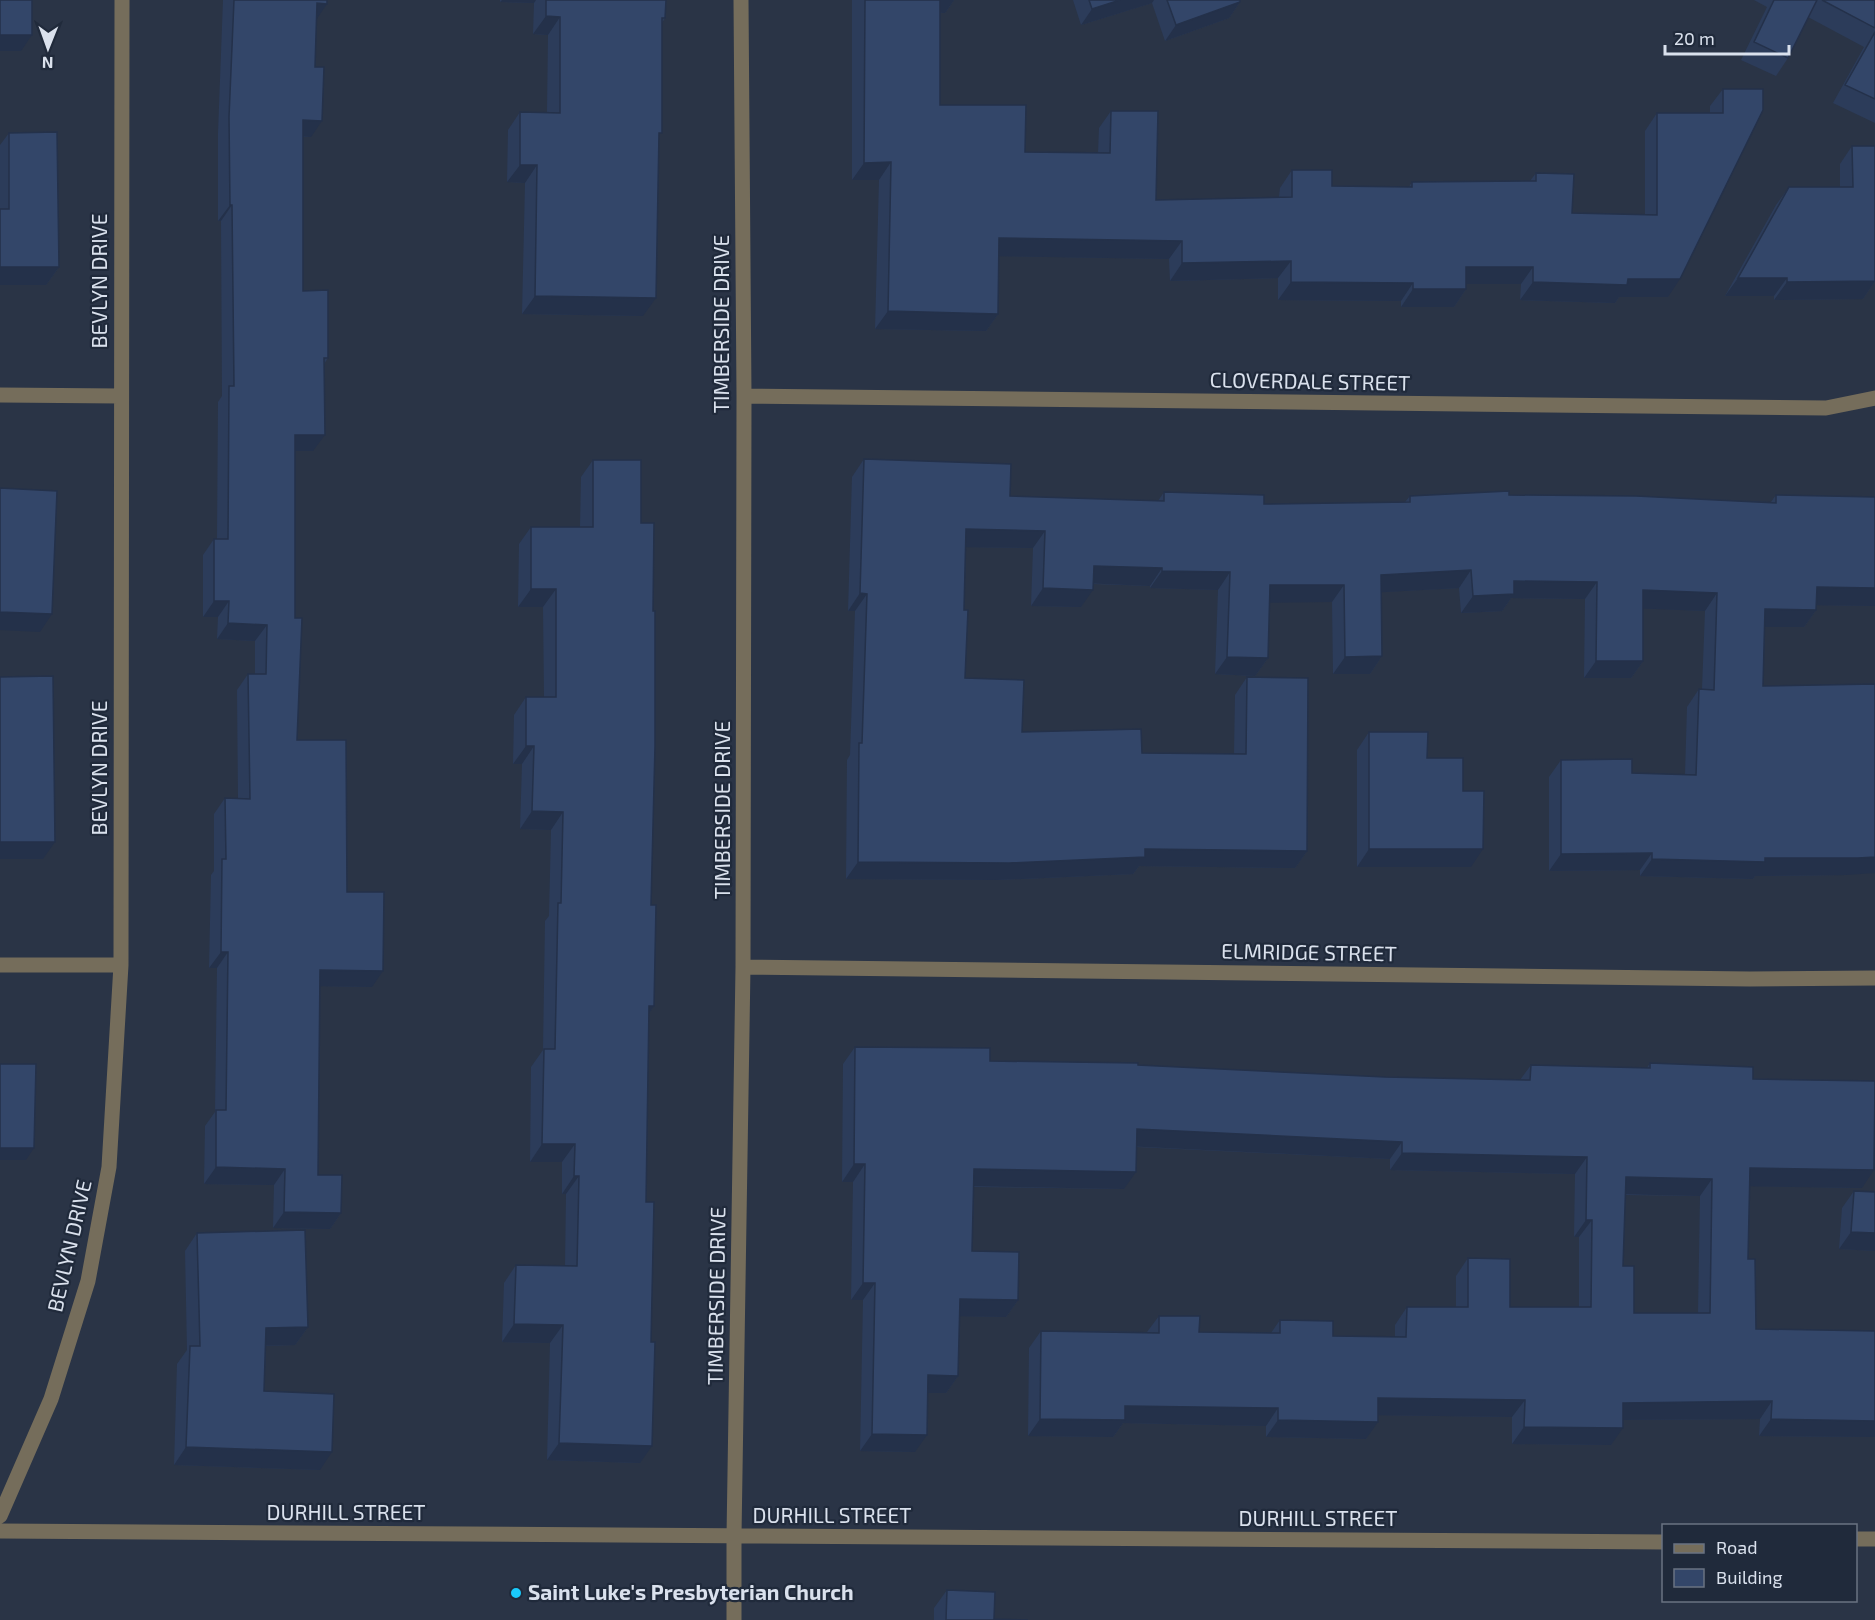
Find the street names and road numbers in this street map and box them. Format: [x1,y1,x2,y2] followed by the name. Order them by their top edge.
[86,214,111,348] street label: BEVLYN DRIVE
[708,235,733,413] street label: TIMBERSIDE DRIVE
[1209,366,1411,395] street label: CLOVERDALE STREET
[86,701,111,835] street label: BEVLYN DRIVE
[709,721,734,899] street label: TIMBERSIDE DRIVE
[1221,937,1397,966] street label: ELMRIDGE STREET
[41,1177,96,1314] street label: BEVLYN DRIVE
[701,1207,730,1385] street label: TIMBERSIDE DRIVE
[267,1499,425,1524] street label: DURHILL STREET
[753,1502,911,1527] street label: DURHILL STREET
[1239,1505,1397,1530] street label: DURHILL STREET

